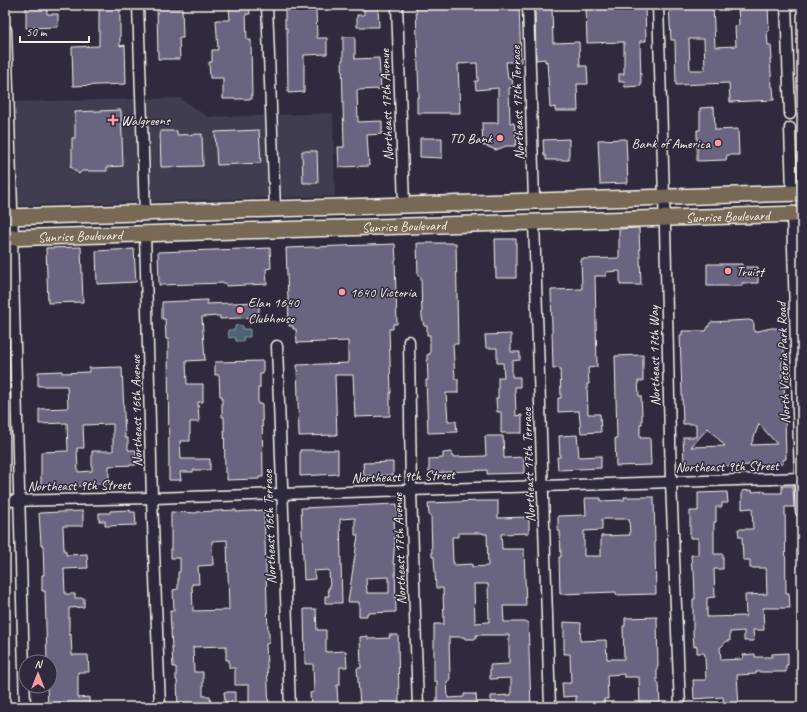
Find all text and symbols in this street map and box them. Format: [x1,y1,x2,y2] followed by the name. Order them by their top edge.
[20,18,89,44] scale bar
[26,24,48,40] text: 50 m
[507,44,528,160] street label: Northeast 17th Terrace
[376,47,397,161] street label: Northeast 17th Avenue
[121,112,171,129] place label: Walgreens
[108,115,118,125] marker: Walgreens
[449,130,493,147] place label: TD Bank
[495,133,505,143] marker: TD Bank
[631,135,711,152] place label: Bank of America
[713,138,723,148] marker: Bank of America
[685,207,772,227] street label: Sunrise Boulevard
[362,217,449,236] street label: Sunrise Boulevard
[38,226,125,246] street label: Sunrise Boulevard
[736,263,766,280] place label: Truist
[723,266,733,276] marker: Truist
[350,284,417,301] place label: 1640 Victoria
[337,287,347,297] marker: 1640 Victoria
[248,294,300,327] place label: Elan 1640 Clubhouse
[773,299,794,424] street label: North Victoria Park Road
[645,304,664,406] street label: Northeast 17th Way
[235,305,245,315] marker: Elan 1640 Clubhouse
[127,354,146,467] street label: Northeast 16th Avenue
[518,406,539,522] street label: Northeast 17th Terrace
[675,457,780,476] street label: Northeast 9th Street
[351,466,456,487] street label: Northeast 9th Street
[259,468,280,584] street label: Northeast 16th Terrace
[27,476,132,495] street label: Northeast 9th Street
[389,491,410,605] street label: Northeast 17th Avenue
[18,654,58,694] north arrow
[35,657,44,671] text: N

